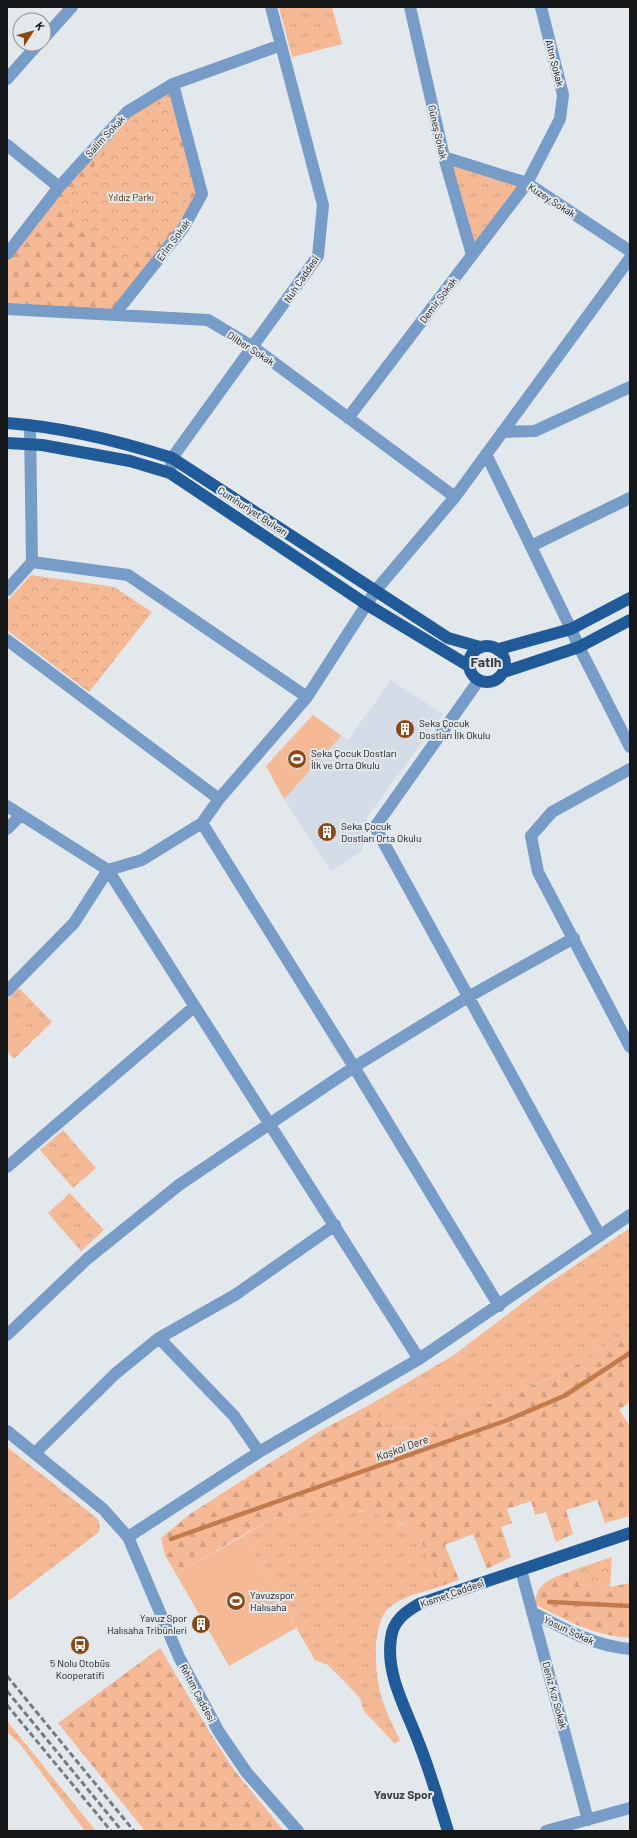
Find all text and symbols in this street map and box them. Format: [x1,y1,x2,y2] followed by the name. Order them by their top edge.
[12,12,52,52] north arrow
[33,19,48,33] text: K
[543,38,567,88] street label: Altın Sokak
[426,104,450,160] street label: Güneş Sokak
[83,113,127,159] street label: Salim Sokak
[526,180,578,220] street label: Kuzey Sokak
[108,191,154,203] park label: Yıldız Parkı
[154,217,192,263] street label: Erim Sokak
[281,253,321,305] street label: Nuh Caddesi
[417,275,459,325] street label: Demir Sokak
[225,328,277,368] street label: Dilber Sokak
[216,484,290,538] street label: Cumhuriyet Bulvarı
[471,653,501,670] district label: Fatih
[419,717,490,741] place label: Seka Çocuk Dostları İlk Okulu
[394,718,416,740] building icon: Seka Çocuk Dostları İlk Okulu
[311,747,397,771] place label: Seka Çocuk Dostları İlk ve Orta Okulu
[286,748,308,770] sports icon: Seka Çocuk Dostları İlk ve Orta Okulu
[341,820,421,844] place label: Seka Çocuk Dostları Orta Okulu
[316,821,338,843] building icon: Seka Çocuk Dostları Orta Okulu
[374,1432,430,1463] water label: Kaşkal Dere
[418,1576,486,1610] street label: Kısmet Caddesi
[250,1589,295,1613] place label: Yavuzspor Halısaha
[225,1590,247,1612] sports icon: Yavuzspor Halısaha
[107,1612,187,1636] place label: Yavuz Spor Halısaha Tribünleri
[190,1613,212,1635] building icon: Yavuz Spor Halısaha Tribünleri
[542,1613,596,1647] street label: Yosun Sokak
[69,1634,91,1656] bus stop icon: 5 Nolu Otobüs Kooperatifi
[50,1657,110,1681] place label: 5 Nolu Otobüs Kooperatifi
[540,1660,570,1730] street label: Deniz Kızı Sokak
[178,1662,218,1724] street label: Rıhtım Caddesi
[374,1787,433,1801] district label: Yavuz Spor

